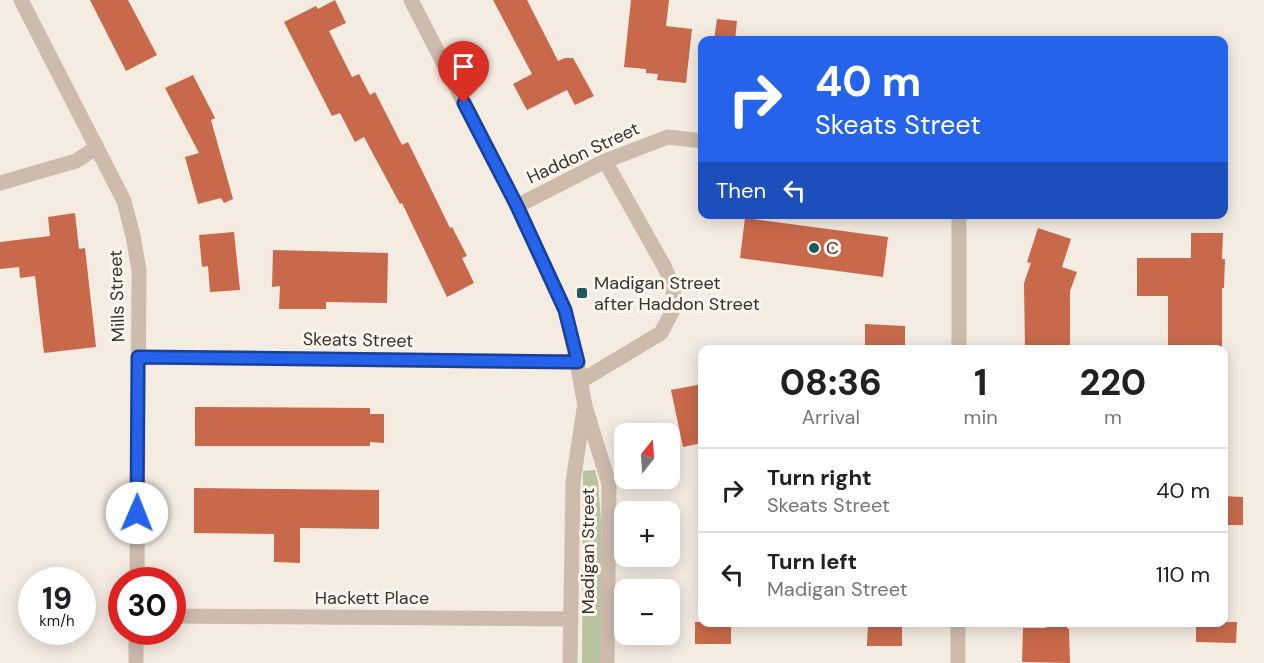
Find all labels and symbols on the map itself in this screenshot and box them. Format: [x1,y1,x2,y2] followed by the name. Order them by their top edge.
[438,41,489,103] pin
[523,116,643,190] street label: Haddon Street
[826,236,839,260] place label: C
[807,241,821,255] marker: C
[103,249,131,343] street label: Mills Street
[594,271,760,316] place label: Madigan Street after Haddon Street
[575,286,589,300] marker: Madigan Street after Haddon Street
[303,327,413,353] street label: Skeats Street
[614,423,680,489] north arrow
[105,481,169,545] position arrow
[576,488,600,614] street label: Madigan Street
[108,567,186,645] speed limit sign: 30
[315,586,429,610] street label: Hackett Place

